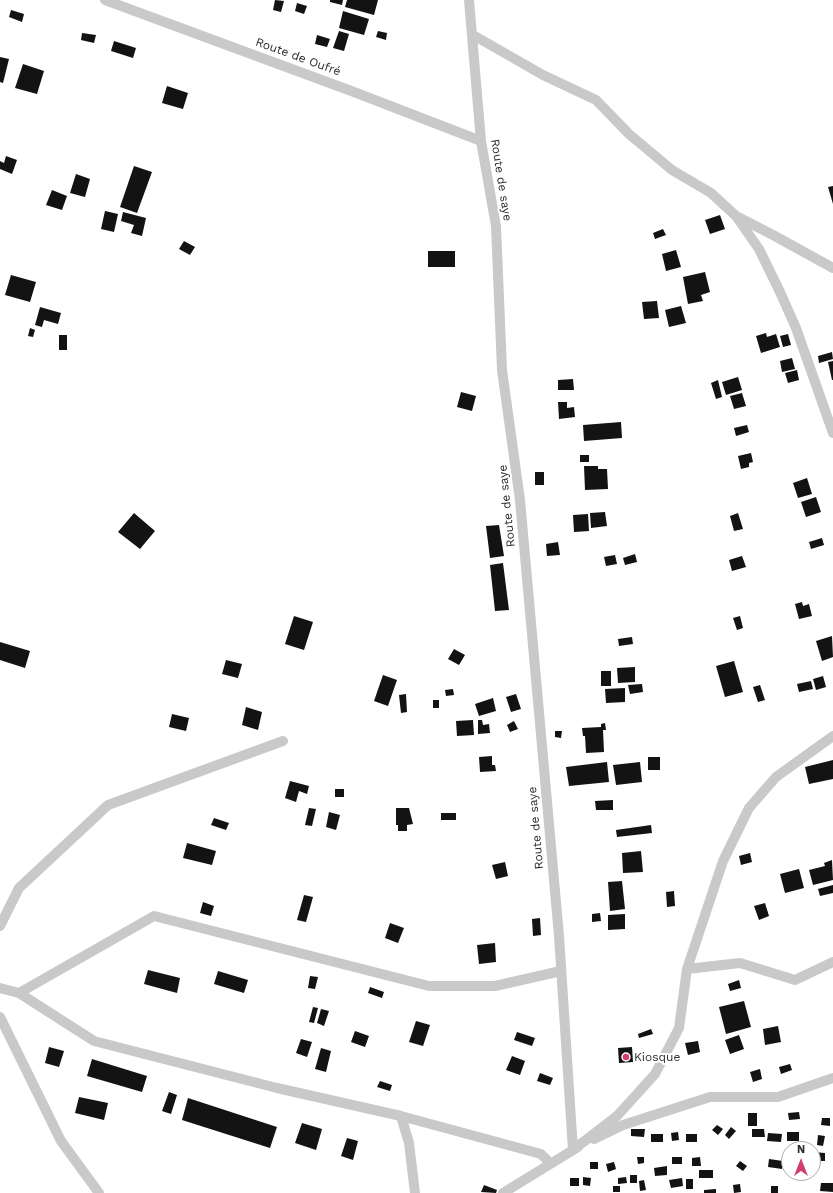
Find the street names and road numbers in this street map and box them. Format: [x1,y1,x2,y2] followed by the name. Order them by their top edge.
[253,35,343,79] street label: Route de Oufré
[487,138,515,222] street label: Route de saye
[496,464,518,548] street label: Route de saye
[525,786,547,870] street label: Route de saye

